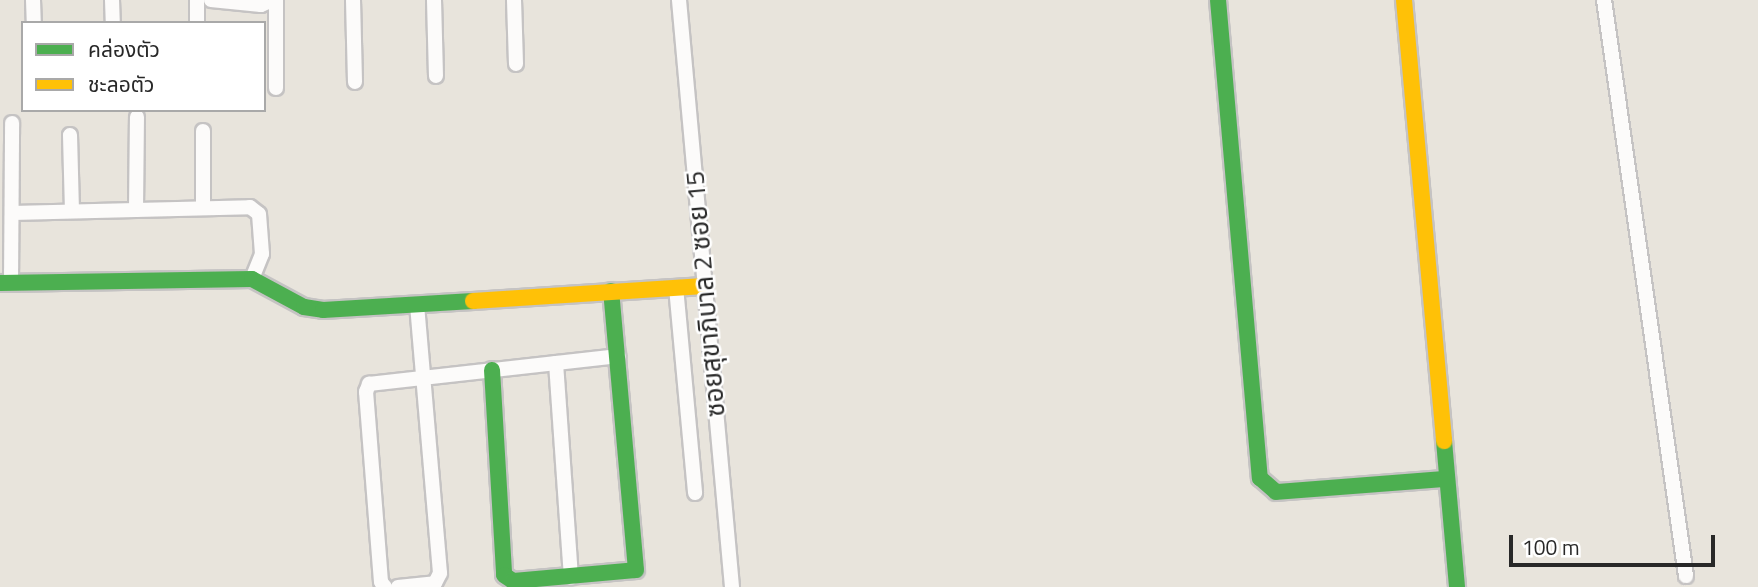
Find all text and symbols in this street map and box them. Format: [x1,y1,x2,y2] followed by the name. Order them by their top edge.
[21,21,266,112] legend
[88,33,160,65] text: คล่องตัว
[88,68,154,100] text: ชะลอตัว
[679,170,731,418] street label: ซอยสุขาภิบาล 2 ซอย 15
[1513,520,1720,564] scale bar
[1522,531,1579,563] text: 100 m

